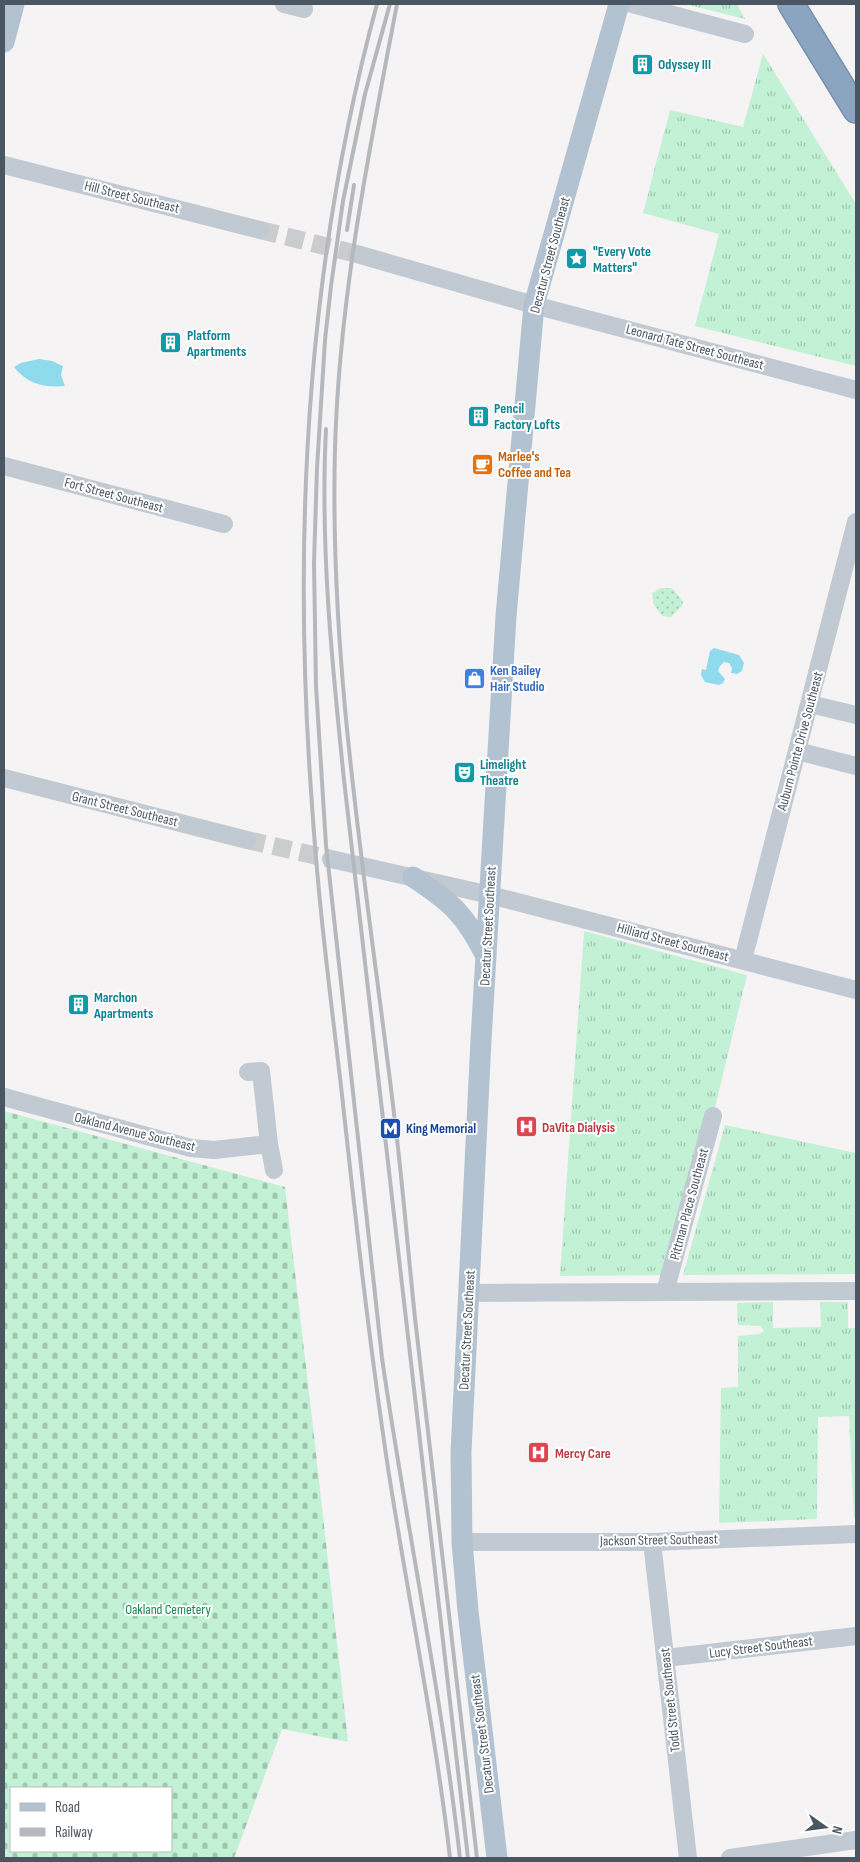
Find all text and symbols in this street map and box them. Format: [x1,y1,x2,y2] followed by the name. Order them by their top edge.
[630,52,654,76] building icon: Odyssey III
[658,56,711,73] place label: Odyssey III
[83,177,181,217] street label: Hill Street Southeast
[526,195,574,315] street label: Decatur Street Southeast
[593,243,651,276] place label: "Every Vote Matters"
[565,247,589,271] place icon: "Every Vote Matters"
[624,320,766,374] street label: Leonard Tate Street Southeast
[186,327,246,360] place label: Platform Apartments
[159,331,183,355] building icon: Platform Apartments
[494,400,560,433] place label: Pencil Factory Lofts
[466,404,490,428] building icon: Pencil Factory Lofts
[498,448,571,481] place label: Marlee's Coffee and Tea
[470,452,494,476] cafe icon: Marlee's Coffee and Tea
[63,474,165,516] street label: Fort Street Southeast
[490,662,545,695] place label: Ken Bailey Hair Studio
[462,666,486,690] shop icon: Ken Bailey Hair Studio
[773,670,827,813] street label: Auburn Pointe Drive Southeast
[480,756,527,789] place label: Limelight Theatre
[452,760,476,784] theatre icon: Limelight Theatre
[70,788,180,830] street label: Grant Street Southeast
[476,866,500,986] street label: Decatur Street Southeast
[615,919,731,965] street label: Hilliard Street Southeast
[93,989,153,1022] place label: Marchon Apartments
[66,993,90,1017] building icon: Marchon Apartments
[73,1109,197,1155] street label: Oakland Avenue Southeast
[514,1115,538,1139] hospital icon: DaVita Dialysis
[378,1116,402,1140] metro station icon: King Memorial
[542,1119,615,1136] place label: DaVita Dialysis
[406,1120,476,1137] place label: King Memorial
[666,1146,712,1262] street label: Pittman Place Southeast
[455,1270,479,1390] street label: Decatur Street Southeast
[527,1441,551,1465] hospital icon: Mercy Care
[555,1445,611,1462] place label: Mercy Care
[599,1530,718,1550] street label: Jackson Street Southeast
[125,1601,211,1618] park label: Oakland Cemetery
[708,1632,814,1662] street label: Lucy Street Southeast
[656,1647,684,1753] street label: Todd Street Southeast
[466,1674,498,1794] street label: Decatur Street Southeast
[10,1787,172,1852] legend
[55,1798,80,1817] text: Road
[800,1802,850,1852] north arrow
[55,1823,93,1842] text: Railway
[828,1824,846,1836] text: N

